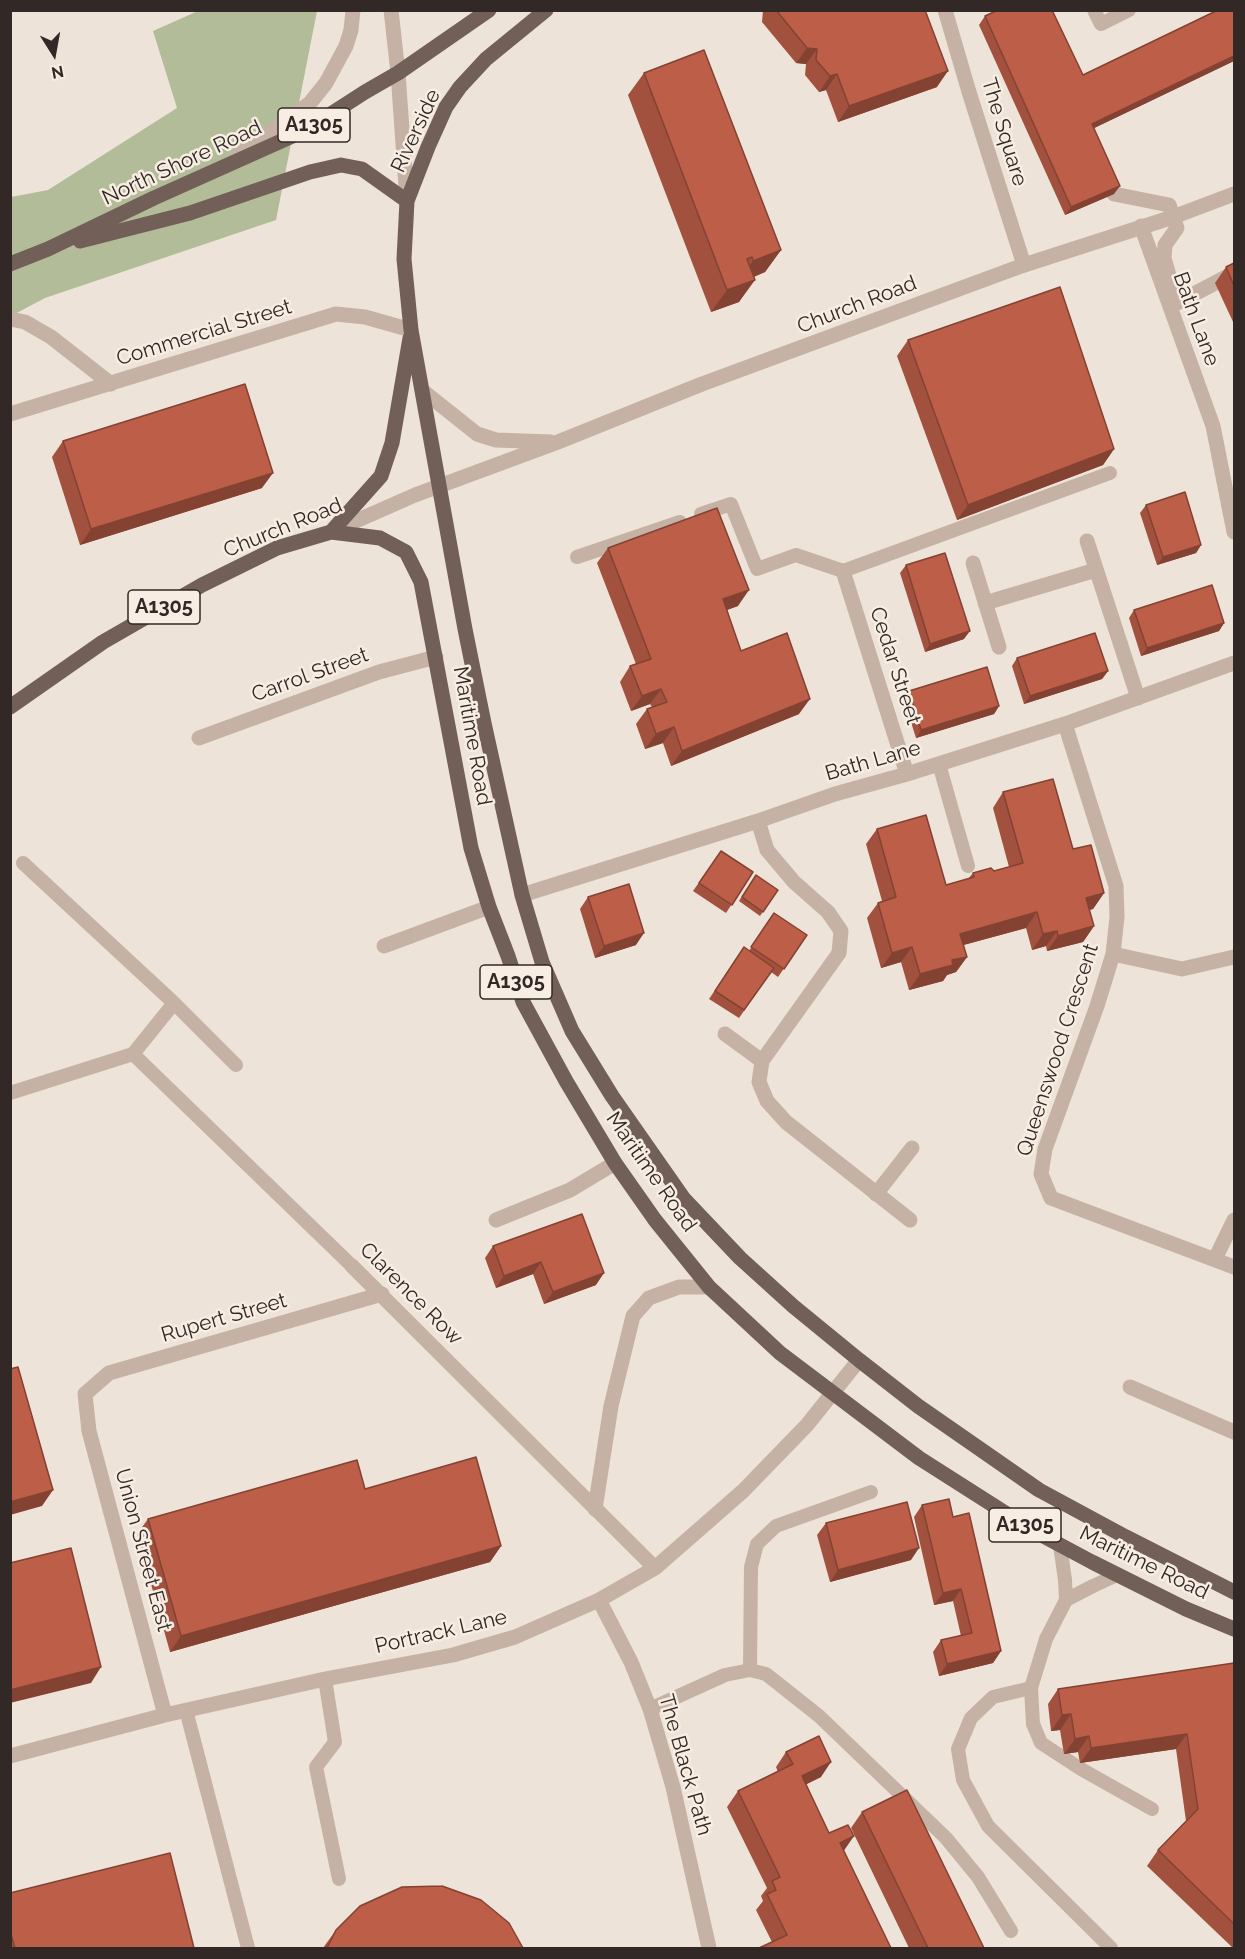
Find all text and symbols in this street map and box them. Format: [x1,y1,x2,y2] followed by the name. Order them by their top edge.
[24,24,84,84] north arrow
[50,62,65,83] text: N
[976,75,1032,189] street label: The Square
[386,85,446,177] street label: Riverside
[278,108,350,142] road number: A1305
[98,115,266,211] street label: North Shore Road
[1167,269,1225,369] street label: Bath Lane
[794,271,920,339] street label: Church Road
[113,294,295,372] street label: Commercial Street
[220,493,346,563] street label: Church Road
[128,590,200,624] road number: A1305
[864,604,926,728] street label: Cedar Street
[248,642,372,708] street label: Carrol Street
[447,665,497,807] street label: Maritime Road
[822,735,924,787] street label: Bath Lane
[1012,941,1104,1159] street label: Queenswood Crescent
[480,965,552,999] road number: A1305
[600,1107,702,1237] street label: Maritime Road
[354,1237,468,1351] street label: Clarence Row
[158,1288,290,1348] street label: Rupert Street
[109,1466,177,1634] street label: Union Street East
[989,1508,1061,1542] road number: A1305
[1075,1521,1213,1605] street label: Maritime Road
[372,1605,510,1659] street label: Portrack Lane
[653,1692,717,1838] street label: The Black Path

